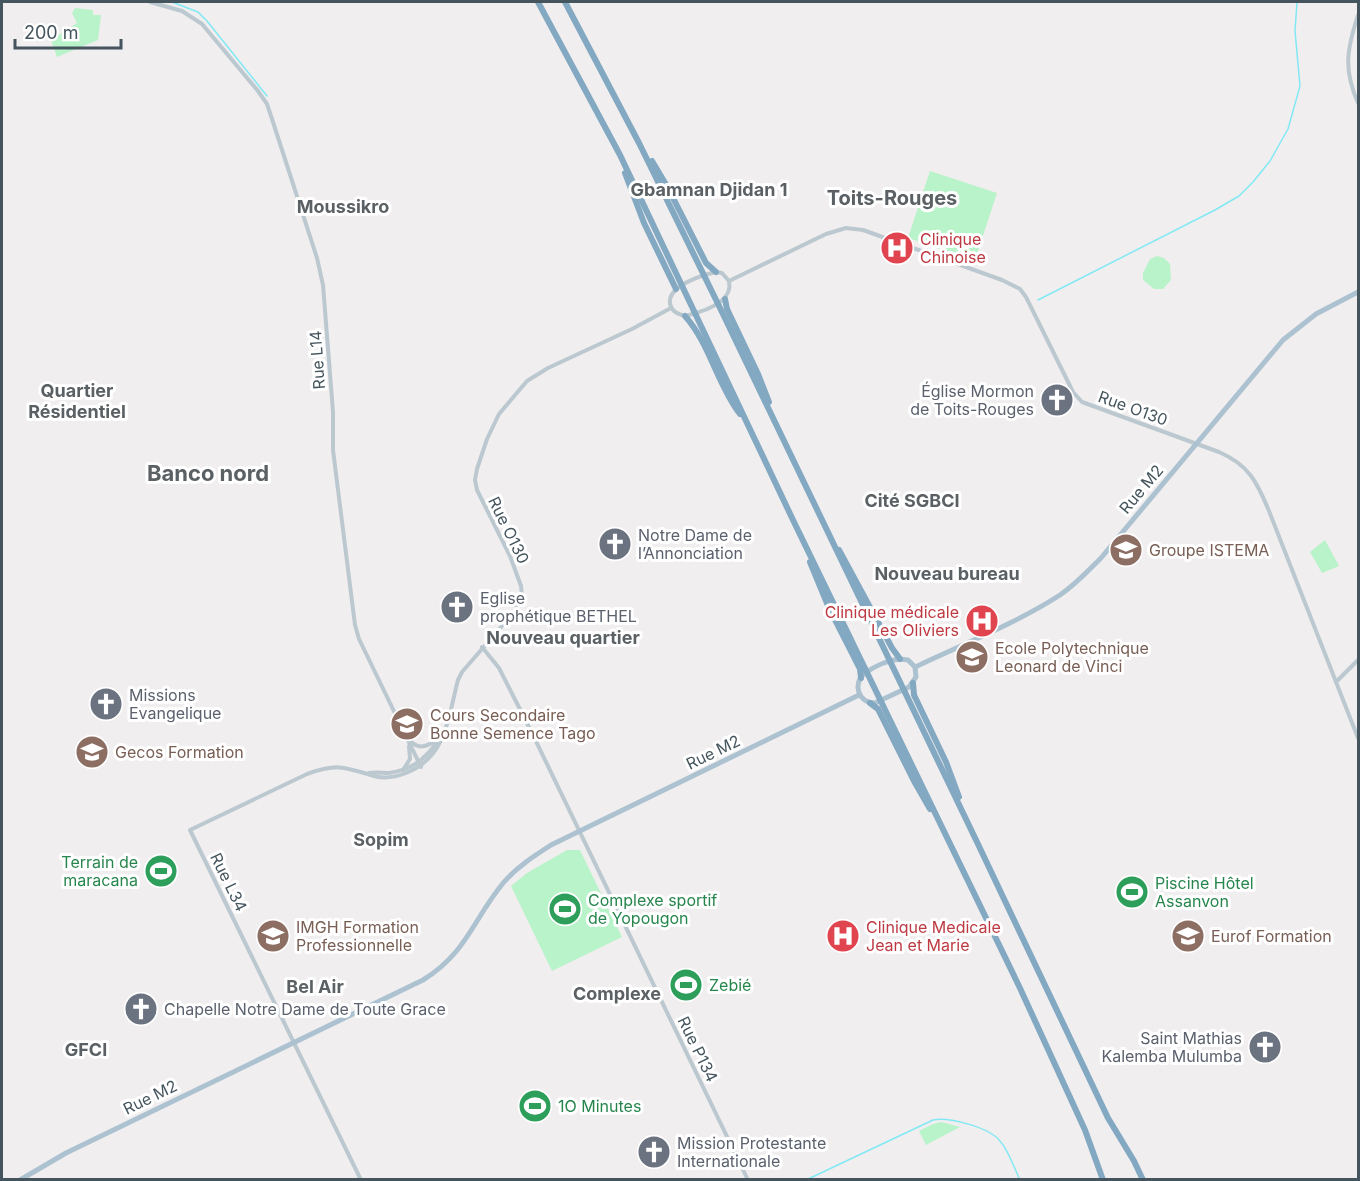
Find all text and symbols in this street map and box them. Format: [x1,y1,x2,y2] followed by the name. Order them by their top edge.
[15,12,122,50] scale bar
[24,22,79,43] text: 200 m
[631,179,787,200] district label: Gbamnan Djidan 1
[827,186,957,210] district label: Toits-Rouges
[297,196,389,217] district label: Moussikro
[920,229,986,267] place label: Clinique Chinoise
[879,230,915,266] hospital icon: Clinique Chinoise
[305,330,329,390] street label: Rue L14
[28,380,126,422] district label: Quartier Résidentiel
[910,381,1034,419] place label: Église Mormon de Toits-Rouges
[1039,382,1075,418] church icon: Église Mormon de Toits-Rouges
[1096,386,1170,430] street label: Rue O130
[147,460,269,486] district label: Banco nord
[1115,460,1167,518] street label: Rue M2
[864,490,960,511] district label: Cité SGBCI
[484,493,534,567] street label: Rue O130
[638,525,752,563] place label: Notre Dame de l’Annonciation
[597,526,633,562] church icon: Notre Dame de l’Annonciation
[1108,532,1144,568] school or university icon: Groupe ISTEMA
[1149,540,1269,560] place label: Groupe ISTEMA
[874,563,1020,584] district label: Nouveau bureau
[480,588,637,626] place label: Eglise prophétique BETHEL
[439,589,475,625] church icon: Eglise prophétique BETHEL
[825,602,959,640] place label: Clinique médicale Les Oliviers
[964,603,1000,639] hospital icon: Clinique médicale Les Oliviers
[486,627,640,648] district label: Nouveau quartier
[995,638,1149,676] place label: Ecole Polytechnique Leonard de Vinci
[954,639,990,675] school or university icon: Ecole Polytechnique Leonard de Vinci
[129,685,221,723] place label: Missions Evangelique
[88,686,124,722] church icon: Missions Evangelique
[430,705,596,743] place label: Cours Secondaire Bonne Semence Tago
[389,706,425,742] school or university icon: Cours Secondaire Bonne Semence Tago
[683,730,743,774] street label: Rue M2
[74,734,110,770] school or university icon: Gecos Formation
[115,742,244,762] place label: Gecos Formation
[353,829,409,850] district label: Sopim
[206,849,252,915] street label: Rue L34
[61,852,138,890] place label: Terrain de maracana
[143,853,179,889] sports icon: Terrain de maracana
[1155,873,1254,911] place label: Piscine Hôtel Assanvon
[1114,874,1150,910] sports icon: Piscine Hôtel Assanvon
[588,890,717,928] place label: Complexe sportif de Yopougon
[547,891,583,927] sports icon: Complexe sportif de Yopougon
[296,917,419,955] place label: IMGH Formation Professionnelle
[866,917,1001,955] place label: Clinique Medicale Jean et Marie
[255,918,291,954] school or university icon: IMGH Formation Professionnelle
[825,918,861,954] hospital icon: Clinique Medicale Jean et Marie
[1170,918,1206,954] school or university icon: Eurof Formation
[1211,926,1332,946] place label: Eurof Formation
[668,967,704,1003] sports icon: Zebié
[709,975,751,995] place label: Zebié
[286,976,344,997] district label: Bel Air
[573,983,661,1004] district label: Complexe
[123,991,159,1027] church icon: Chapelle Notre Dame de Toute Grace
[164,999,446,1019] place label: Chapelle Notre Dame de Toute Grace
[674,1013,722,1085] street label: Rue P134
[1101,1028,1242,1066] place label: Saint Mathias Kalemba Mulumba
[1247,1029,1283,1065] church icon: Saint Mathias Kalemba Mulumba
[65,1039,107,1060] district label: GFCI
[120,1075,180,1119] street label: Rue M2
[517,1088,553,1124] sports icon: 1O Minutes
[558,1096,641,1116] place label: 1O Minutes
[677,1133,826,1171] place label: Mission Protestante Internationale
[636,1134,672,1170] church icon: Mission Protestante Internationale

